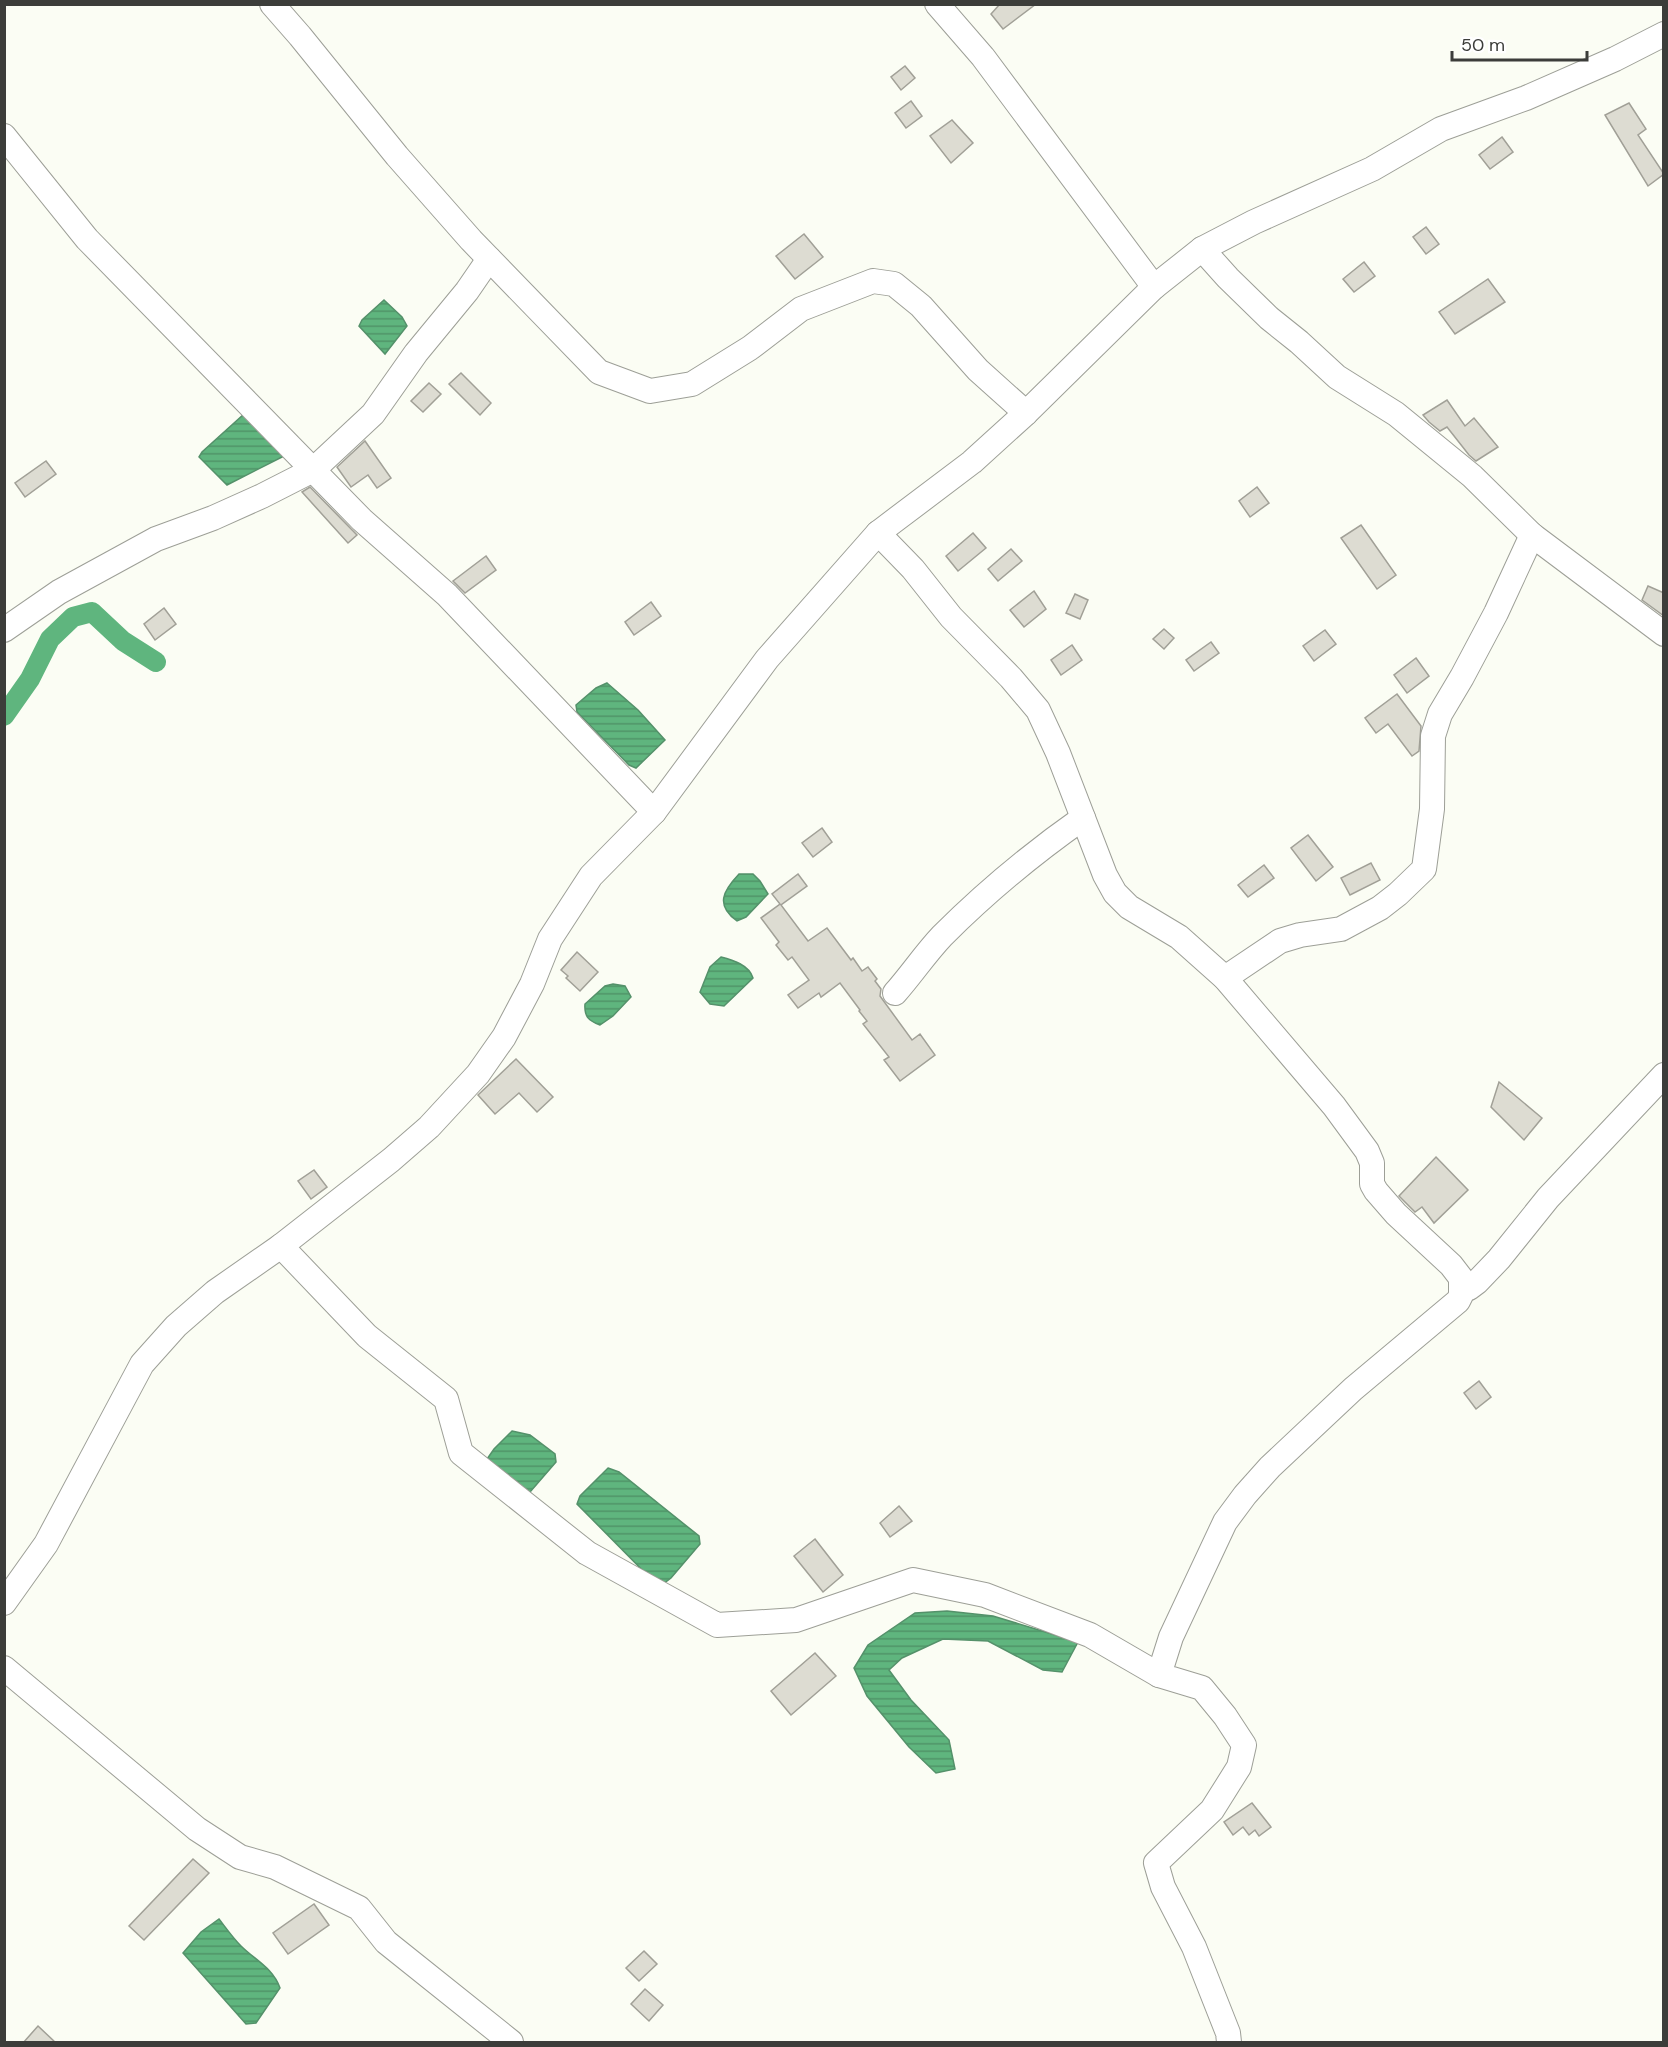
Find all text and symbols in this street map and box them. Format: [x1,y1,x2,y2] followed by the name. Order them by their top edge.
[1452,24,1587,62] scale bar
[1461,33,1505,57] text: 50 m

